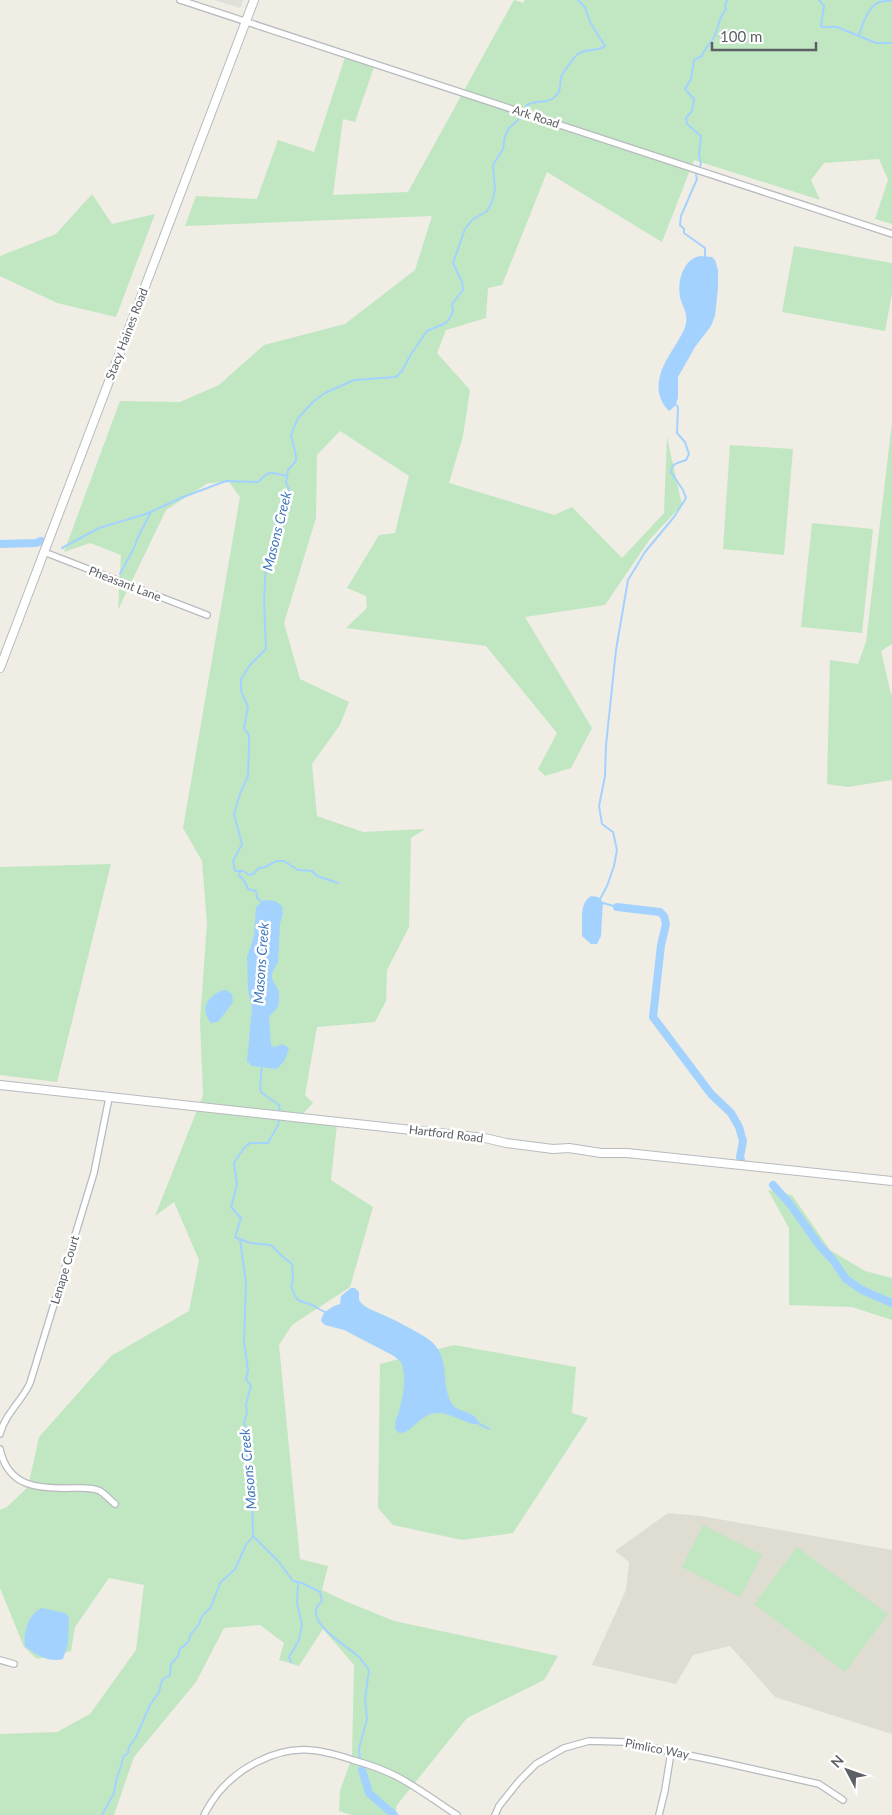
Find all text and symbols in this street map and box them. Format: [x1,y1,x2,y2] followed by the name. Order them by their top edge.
[712,20,816,52] scale bar
[720,27,762,45] text: 100 m
[511,102,561,131] street label: Ark Road
[102,286,151,382] street label: Stacy Haines Road
[258,489,295,572] water label: Masons Creek
[87,563,164,604] street label: Pheasant Lane
[249,921,272,1004] water label: Masons Creek
[408,1122,484,1146] street label: Hartford Road
[47,1233,82,1306] street label: Lenape Court
[235,1427,260,1510] water label: Masons Creek
[624,1735,691,1762] street label: Pimlico Way
[822,1745,872,1795] north arrow
[827,1751,847,1771] text: N

